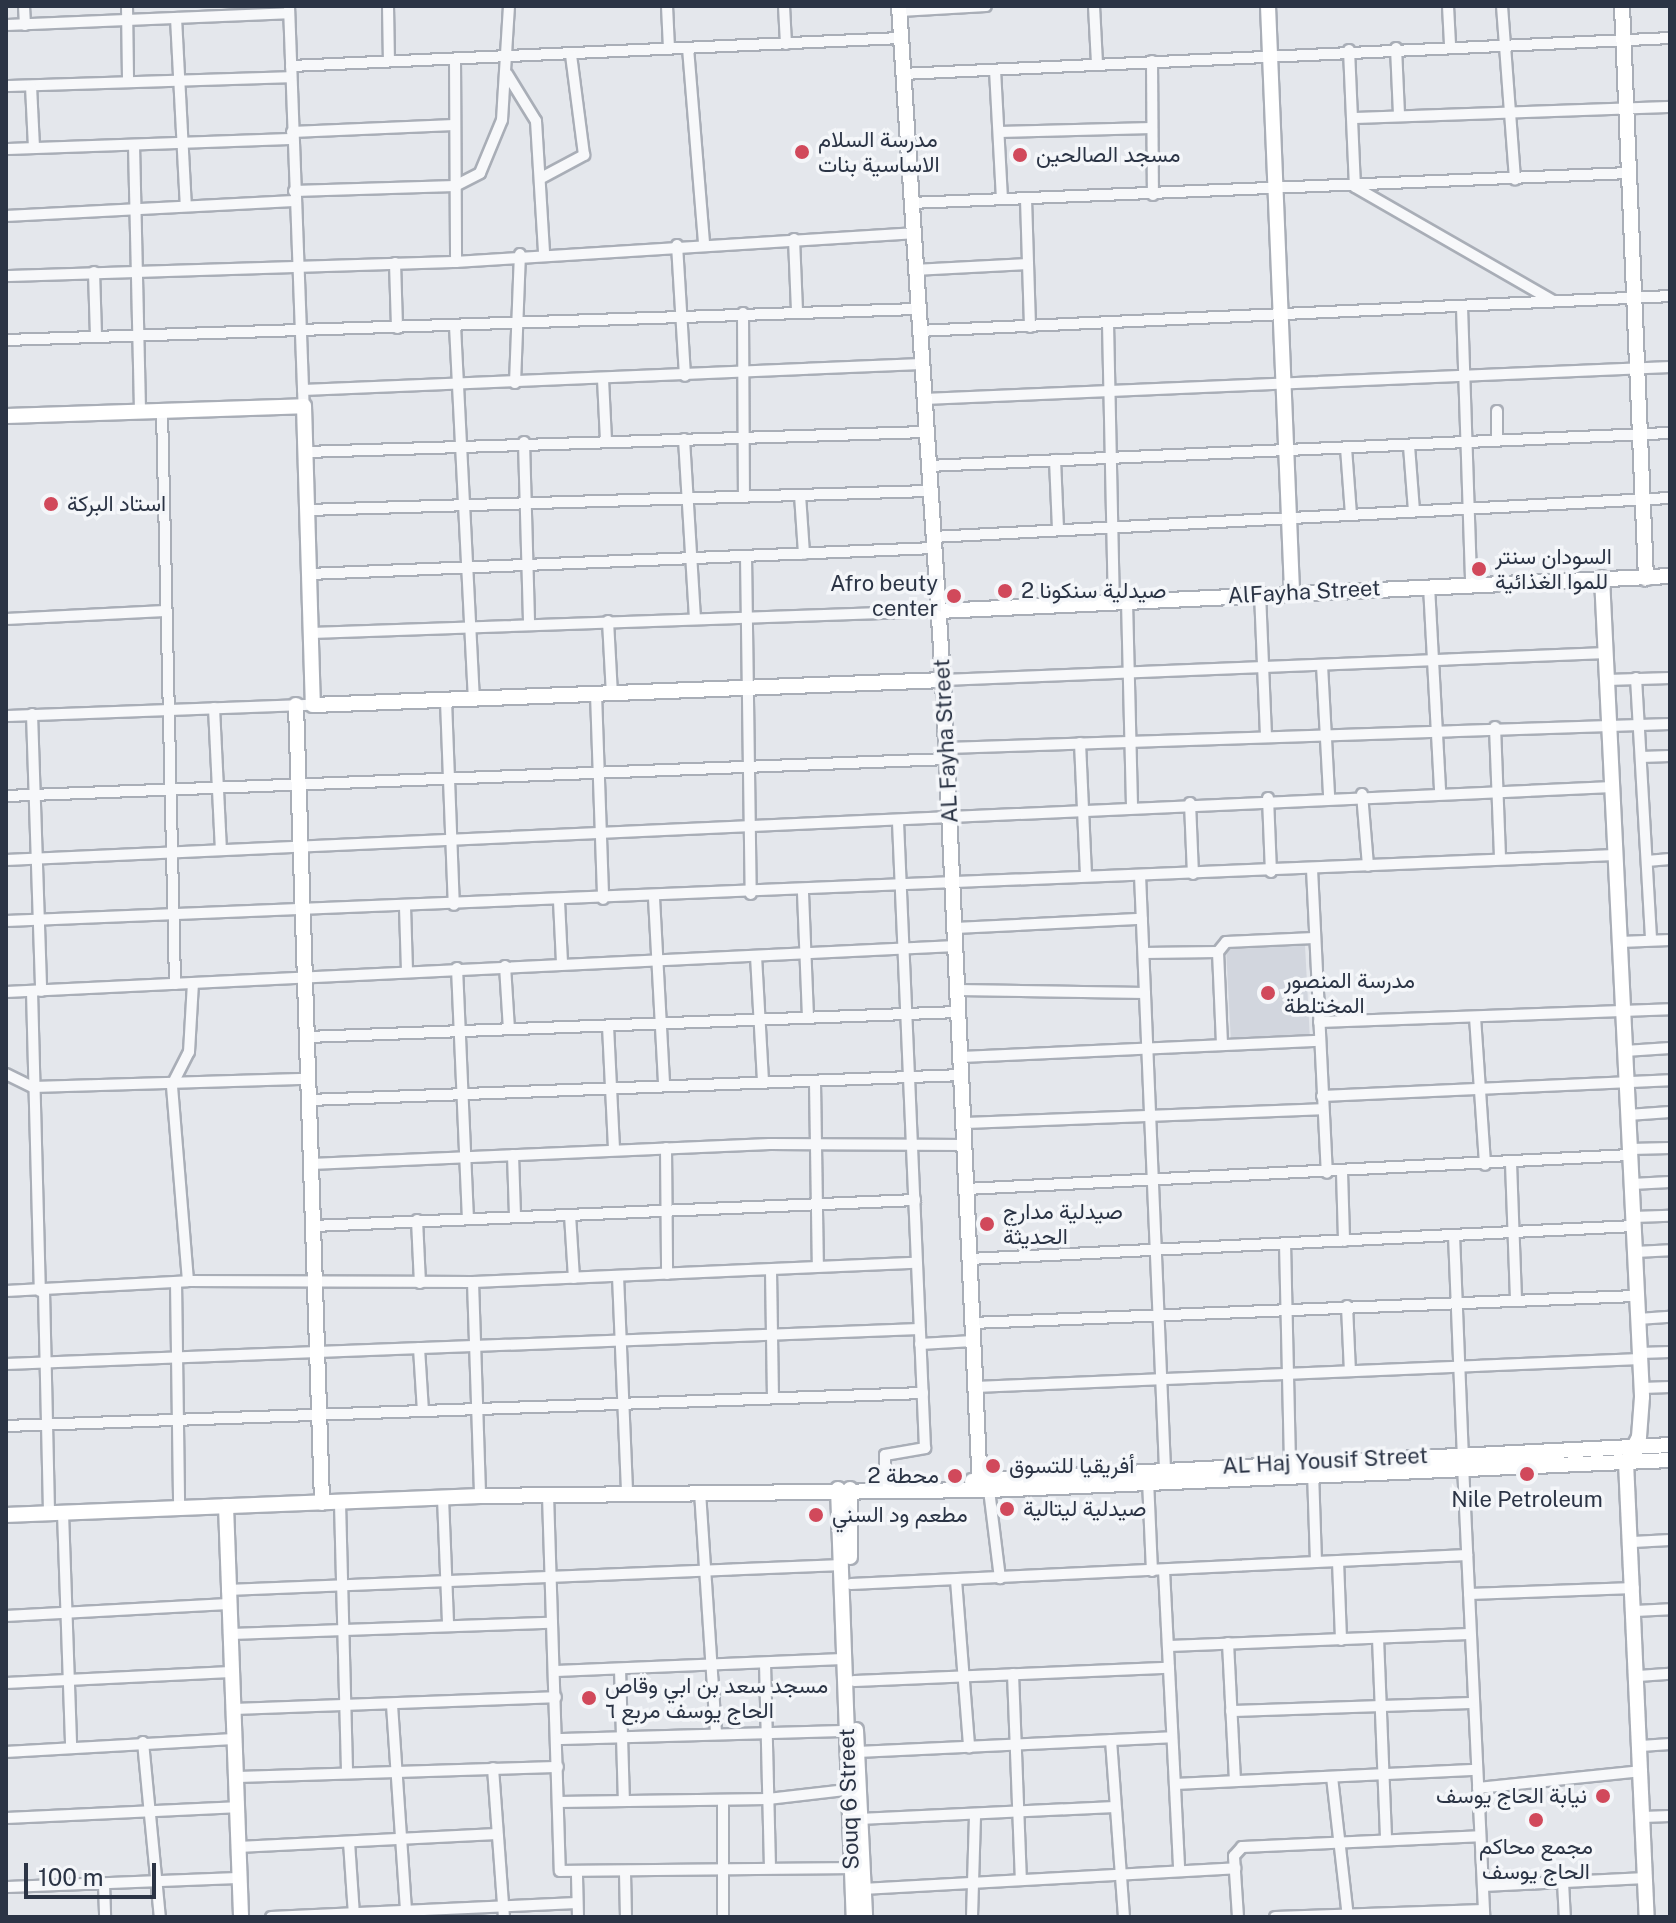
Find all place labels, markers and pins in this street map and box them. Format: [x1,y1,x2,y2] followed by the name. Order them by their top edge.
[818,126,940,178] place label: مدرسة السلام الاساسية بنات
[1036,142,1180,168] place label: مسجد الصالحين
[793,143,811,161] marker: مدرسة السلام الاساسية بنات
[1011,146,1029,164] marker: مسجد الصالحين
[67,491,166,517] place label: استاد البركة
[42,495,60,513] marker: استاد البركة
[1495,543,1612,594] place label: السودان سنتر للموا الغذائية
[1470,560,1488,578] marker: السودان سنتر للموا الغذائية
[830,570,938,622] place label: Afro beuty center
[1021,578,1166,604] place label: صيدلية سنكونا 2
[996,582,1014,600] marker: صيدلية سنكونا 2
[945,587,963,605] marker: Afro beuty center
[1284,967,1415,1018] place label: مدرسة المنصور المختلطة
[1259,984,1277,1002] marker: مدرسة المنصور المختلطة
[1003,1198,1123,1250] place label: صيدلية مدارج الحديثة
[978,1215,996,1233] marker: صيدلية مدارج الحديثة
[1009,1453,1134,1479] place label: أفريقيا للتسوق
[984,1457,1002,1475] marker: أفريقيا للتسوق
[868,1463,939,1489] place label: محطة 2
[1518,1465,1536,1483] marker: Nile Petroleum
[946,1467,964,1485] marker: محطة 2
[1451,1487,1603,1513] place label: Nile Petroleum
[1023,1496,1146,1522] place label: صيدلية ليتالية
[998,1500,1016,1518] marker: صيدلية ليتالية
[832,1502,968,1528] place label: مطعم ود السني
[807,1506,825,1524] marker: مطعم ود السني
[605,1672,828,1724] place label: مسجد سعد بن ابي وقاص الحاج يوسف مربع ٦
[580,1689,598,1707] marker: مسجد سعد بن ابي وقاص الحاج يوسف مربع ٦
[1436,1783,1587,1809] place label: نيابة الحاج يوسف
[1594,1787,1612,1805] marker: نيابة الحاج يوسف
[1527,1811,1545,1829] marker: مجمع محاكم الحاج يوسف
[1479,1833,1593,1884] place label: مجمع محاكم الحاج يوسف

